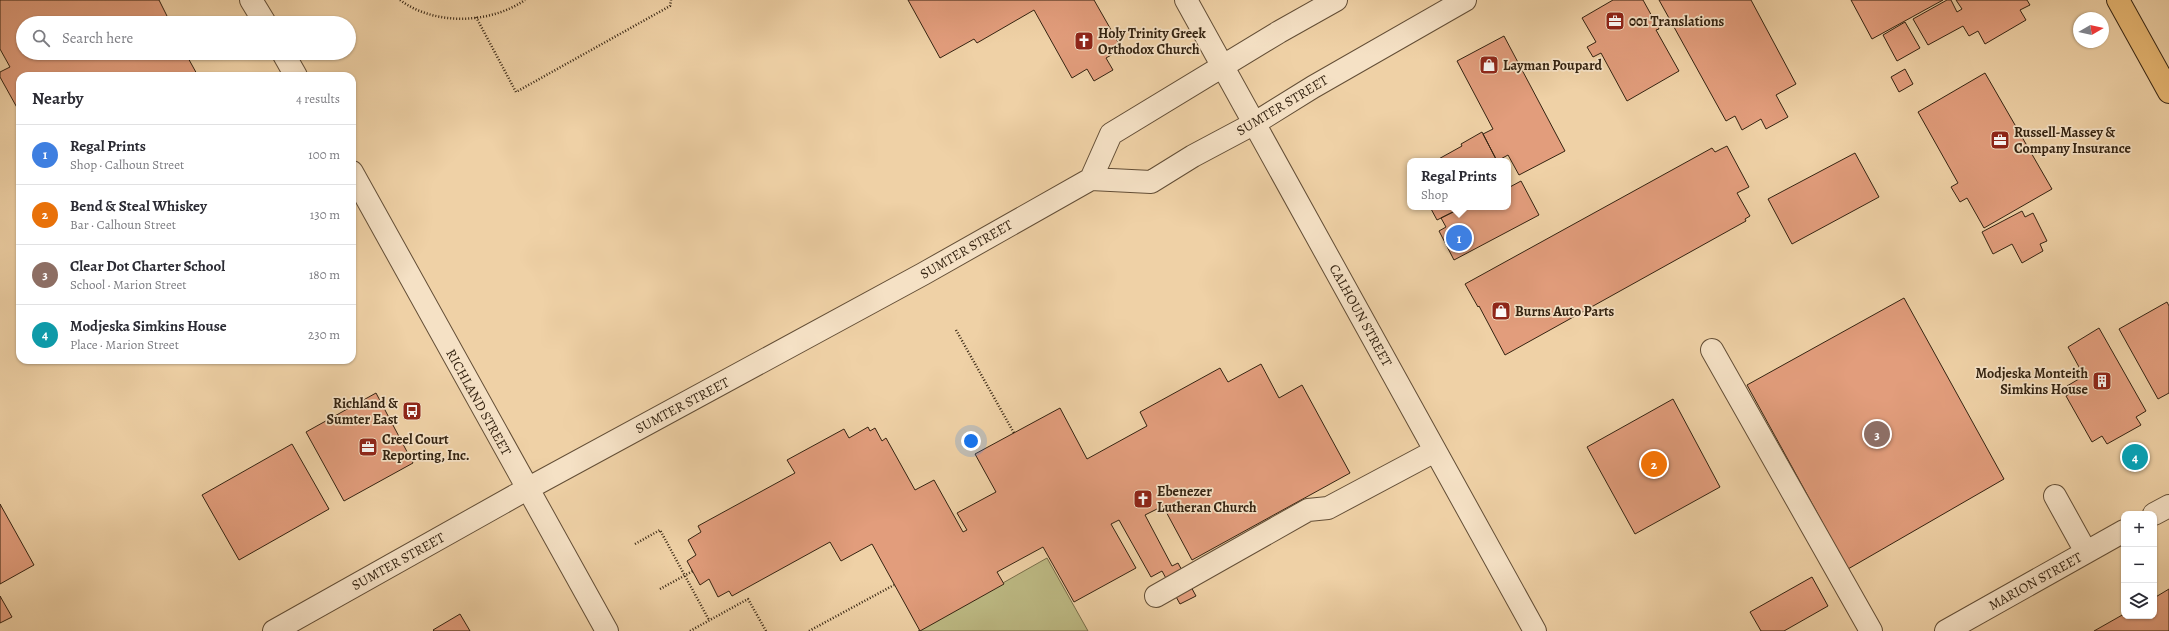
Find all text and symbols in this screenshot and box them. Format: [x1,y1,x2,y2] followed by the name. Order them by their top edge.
[1604,10,1626,32] office icon: 001 Translations
[1629,12,1725,31] place label: 001 Translations
[2073,12,2109,48] north arrow
[16,16,356,60] search box
[1098,24,1207,59] place label: Holy Trinity Greek Orthodox Church
[30,27,52,49] icon: search
[62,28,133,48] text: Search here
[1073,30,1095,52] church icon: Holy Trinity Greek Orthodox Church
[1478,54,1500,76] shop icon: Layman Poupard
[1503,56,1603,75] place label: Layman Poupard
[1233,70,1332,140] street label: SUMTER STREET
[32,87,83,110] text: Nearby
[296,90,340,107] text: 4 results
[2014,123,2132,158] place label: Russell-Massey & Company Insurance
[1989,129,2011,151] office icon: Russell-Massey & Company Insurance
[70,136,146,156] text: Regal Prints
[43,146,47,163] text: 1
[308,146,340,163] text: 100 m
[70,156,184,173] text: Shop · Calhoun Street
[1407,158,1511,210] popup
[1421,166,1497,186] text: Regal Prints
[1421,186,1448,203] text: Shop
[70,196,207,216] text: Bend & Steal Whiskey
[42,206,48,223] text: 2
[310,206,340,223] text: 130 m
[917,215,1016,284] street label: SUMTER STREET
[70,216,176,233] text: Bar · Calhoun Street
[1446,223,1472,253] pin: 1
[70,256,225,276] text: Clear Dot Charter School
[1325,261,1397,370] street label: CALHOUN STREET
[42,266,48,283] text: 3
[309,266,340,283] text: 180 m
[70,276,187,293] text: School · Marion Street
[1490,300,1512,322] shop icon: Burns Auto Parts
[1515,302,1615,321] place label: Burns Auto Parts
[70,316,227,336] text: Modjeska Simkins House
[42,326,48,343] text: 4
[308,326,340,343] text: 230 m
[70,336,179,353] text: Place · Marion Street
[441,346,516,459] street label: RICHLAND STREET
[1975,364,2089,399] place label: Modjeska Monteith Simkins House
[2091,370,2113,392] building icon: Modjeska Monteith Simkins House
[632,373,733,438] street label: SUMTER STREET
[327,394,399,429] place label: Richland & Sumter East
[401,400,423,422] bus stop icon: Richland & Sumter East
[1864,419,1890,449] pin: 3
[382,430,470,465] place label: Creel Court Reporting, Inc.
[961,431,981,451] your location
[357,436,379,458] office icon: Creel Court Reporting, Inc.
[2122,442,2148,472] pin: 4
[1641,449,1667,479] pin: 2
[1157,482,1257,517] place label: Ebenezer Lutheran Church
[1132,488,1154,510] church icon: Ebenezer Lutheran Church
[2121,511,2157,619] map controls
[2121,511,2157,547] button: +
[348,528,449,595] street label: SUMTER STREET
[2121,547,2157,583] button: −
[1985,548,2086,615] street label: MARION STREET
[2121,583,2157,619] button: layers

